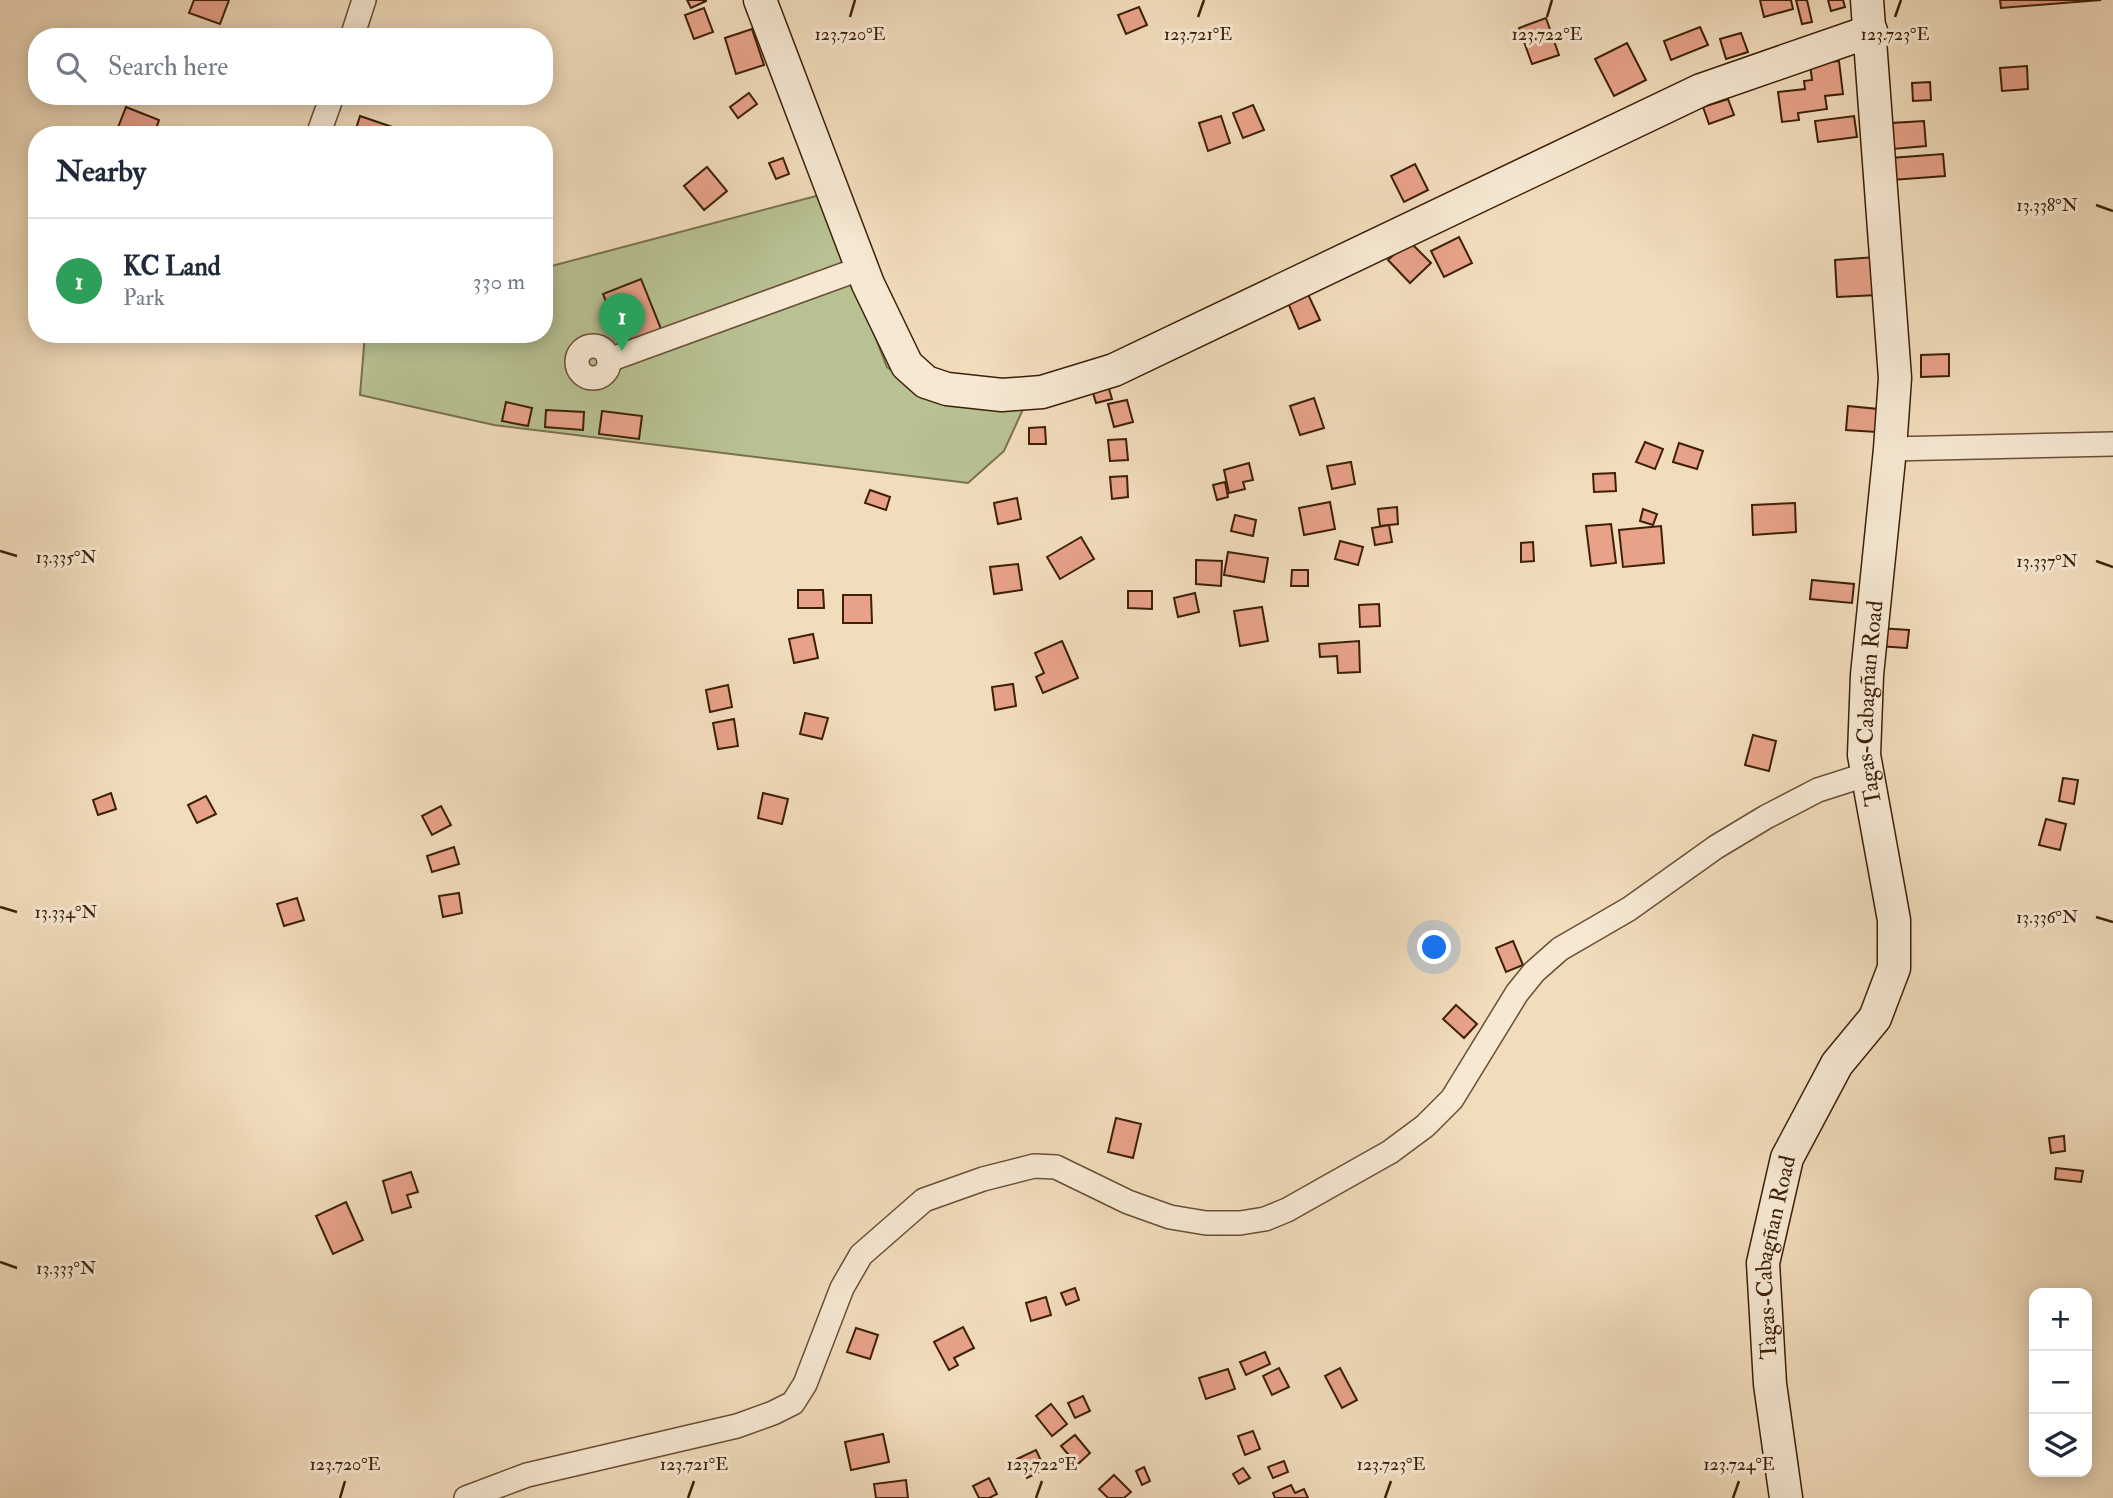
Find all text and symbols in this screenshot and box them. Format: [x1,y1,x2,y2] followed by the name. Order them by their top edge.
[814,23,886,46] text: 123.720°E
[1164,23,1232,46] text: 123.721°E
[1511,23,1583,46] text: 123.722°E
[1861,23,1929,46] text: 123.723°E
[28,28,553,105] search box
[52,48,90,86] icon: search
[108,51,228,83] text: Search here
[56,153,146,190] text: Nearby
[2016,194,2078,217] text: 13.338°N
[123,251,221,283] text: KC Land
[75,267,83,296] text: 1
[473,267,525,296] text: 330 m
[123,283,165,312] text: Park
[599,293,645,351] pin: 1
[35,546,97,569] text: 13.335°N
[2016,550,2078,573] text: 13.337°N
[1850,599,1889,809] street label: Tagas-Cabagñan Road
[35,901,97,924] text: 13.334°N
[2016,906,2078,929] text: 13.336°N
[1417,930,1451,964] your location
[1748,1152,1802,1360] street label: Tagas-Cabagñan Road
[36,1257,96,1280] text: 13.333°N
[2029,1288,2092,1477] map controls
[2029,1288,2092,1351] button: +
[2029,1351,2092,1414] button: −
[2029,1414,2092,1477] button: layers
[309,1453,381,1476] text: 123.720°E
[660,1453,728,1476] text: 123.721°E
[1006,1453,1078,1476] text: 123.722°E
[1357,1453,1425,1476] text: 123.723°E
[1703,1453,1775,1476] text: 123.724°E

